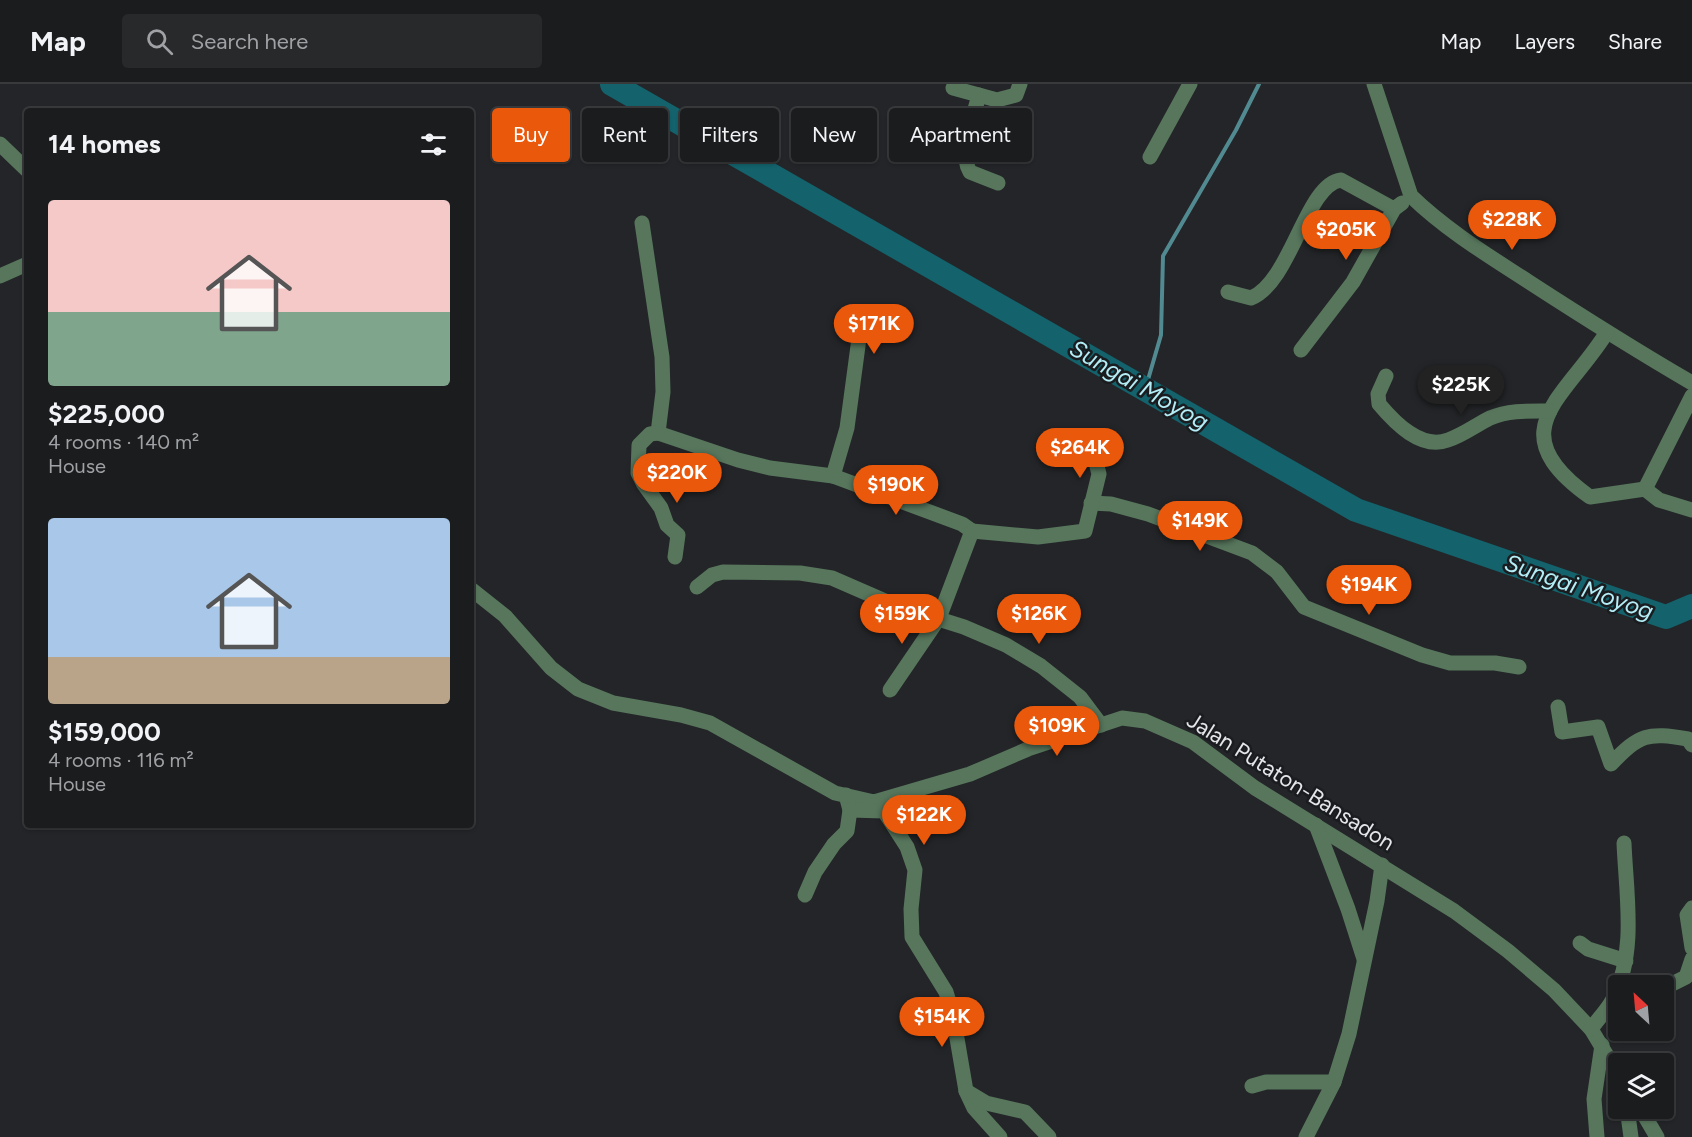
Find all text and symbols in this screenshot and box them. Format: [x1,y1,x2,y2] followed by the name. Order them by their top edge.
[122,14,542,68] search box
[30,24,86,58] text: Map
[143,25,176,58] icon: search
[191,28,308,55] text: Search here
[1441,29,1481,54] text: Map
[1514,29,1575,54] text: Layers
[1608,29,1662,54] text: Share
[492,108,570,162] chip: Buy
[582,108,668,162] chip: Rent
[680,108,779,162] chip: Filters
[791,108,877,162] chip: New
[889,108,1032,162] chip: Apartment
[48,128,161,160] text: 14 homes
[417,128,450,161] icon: filters
[1470,200,1554,251] pin: $228K
[1482,207,1542,231] text: $228K
[1304,210,1388,261] pin: $205K
[1316,217,1376,241] text: $205K
[195,239,303,347] icon: home
[832,304,916,355] pin: $171K
[848,311,900,335] text: $171K
[1065,333,1214,436] water label: Sungai Moyog
[1419,365,1503,416] pin: $225K
[1431,372,1491,396] text: $225K
[48,398,165,430] text: $225,000
[1038,428,1122,479] pin: $264K
[48,430,199,454] text: 4 rooms · 140 m²
[1050,435,1110,459] text: $264K
[635,453,719,504] pin: $220K
[48,454,106,478] text: House
[647,460,707,484] text: $220K
[854,465,938,516] pin: $190K
[867,472,925,496] text: $190K
[1158,501,1242,552] pin: $149K
[1171,508,1229,532] text: $149K
[1501,548,1657,626] water label: Sungai Moyog
[195,557,303,665] icon: home
[1327,565,1411,616] pin: $194K
[1340,572,1398,596] text: $194K
[860,594,944,645] pin: $159K
[997,594,1081,645] pin: $126K
[874,601,930,625] text: $159K
[1011,601,1067,625] text: $126K
[1015,706,1099,757] pin: $109K
[1182,707,1399,856] street label: Jalan Putaton-Bansadon
[1028,713,1086,737] text: $109K
[48,716,161,748] text: $159,000
[48,748,194,772] text: 4 rooms · 116 m²
[48,772,106,796] text: House
[882,795,966,846] pin: $122K
[896,802,952,826] text: $122K
[1608,975,1674,1041] north arrow
[1608,975,1674,1119] map controls
[900,997,984,1048] pin: $154K
[913,1004,971,1028] text: $154K
[1608,1053,1674,1119] button: layers

